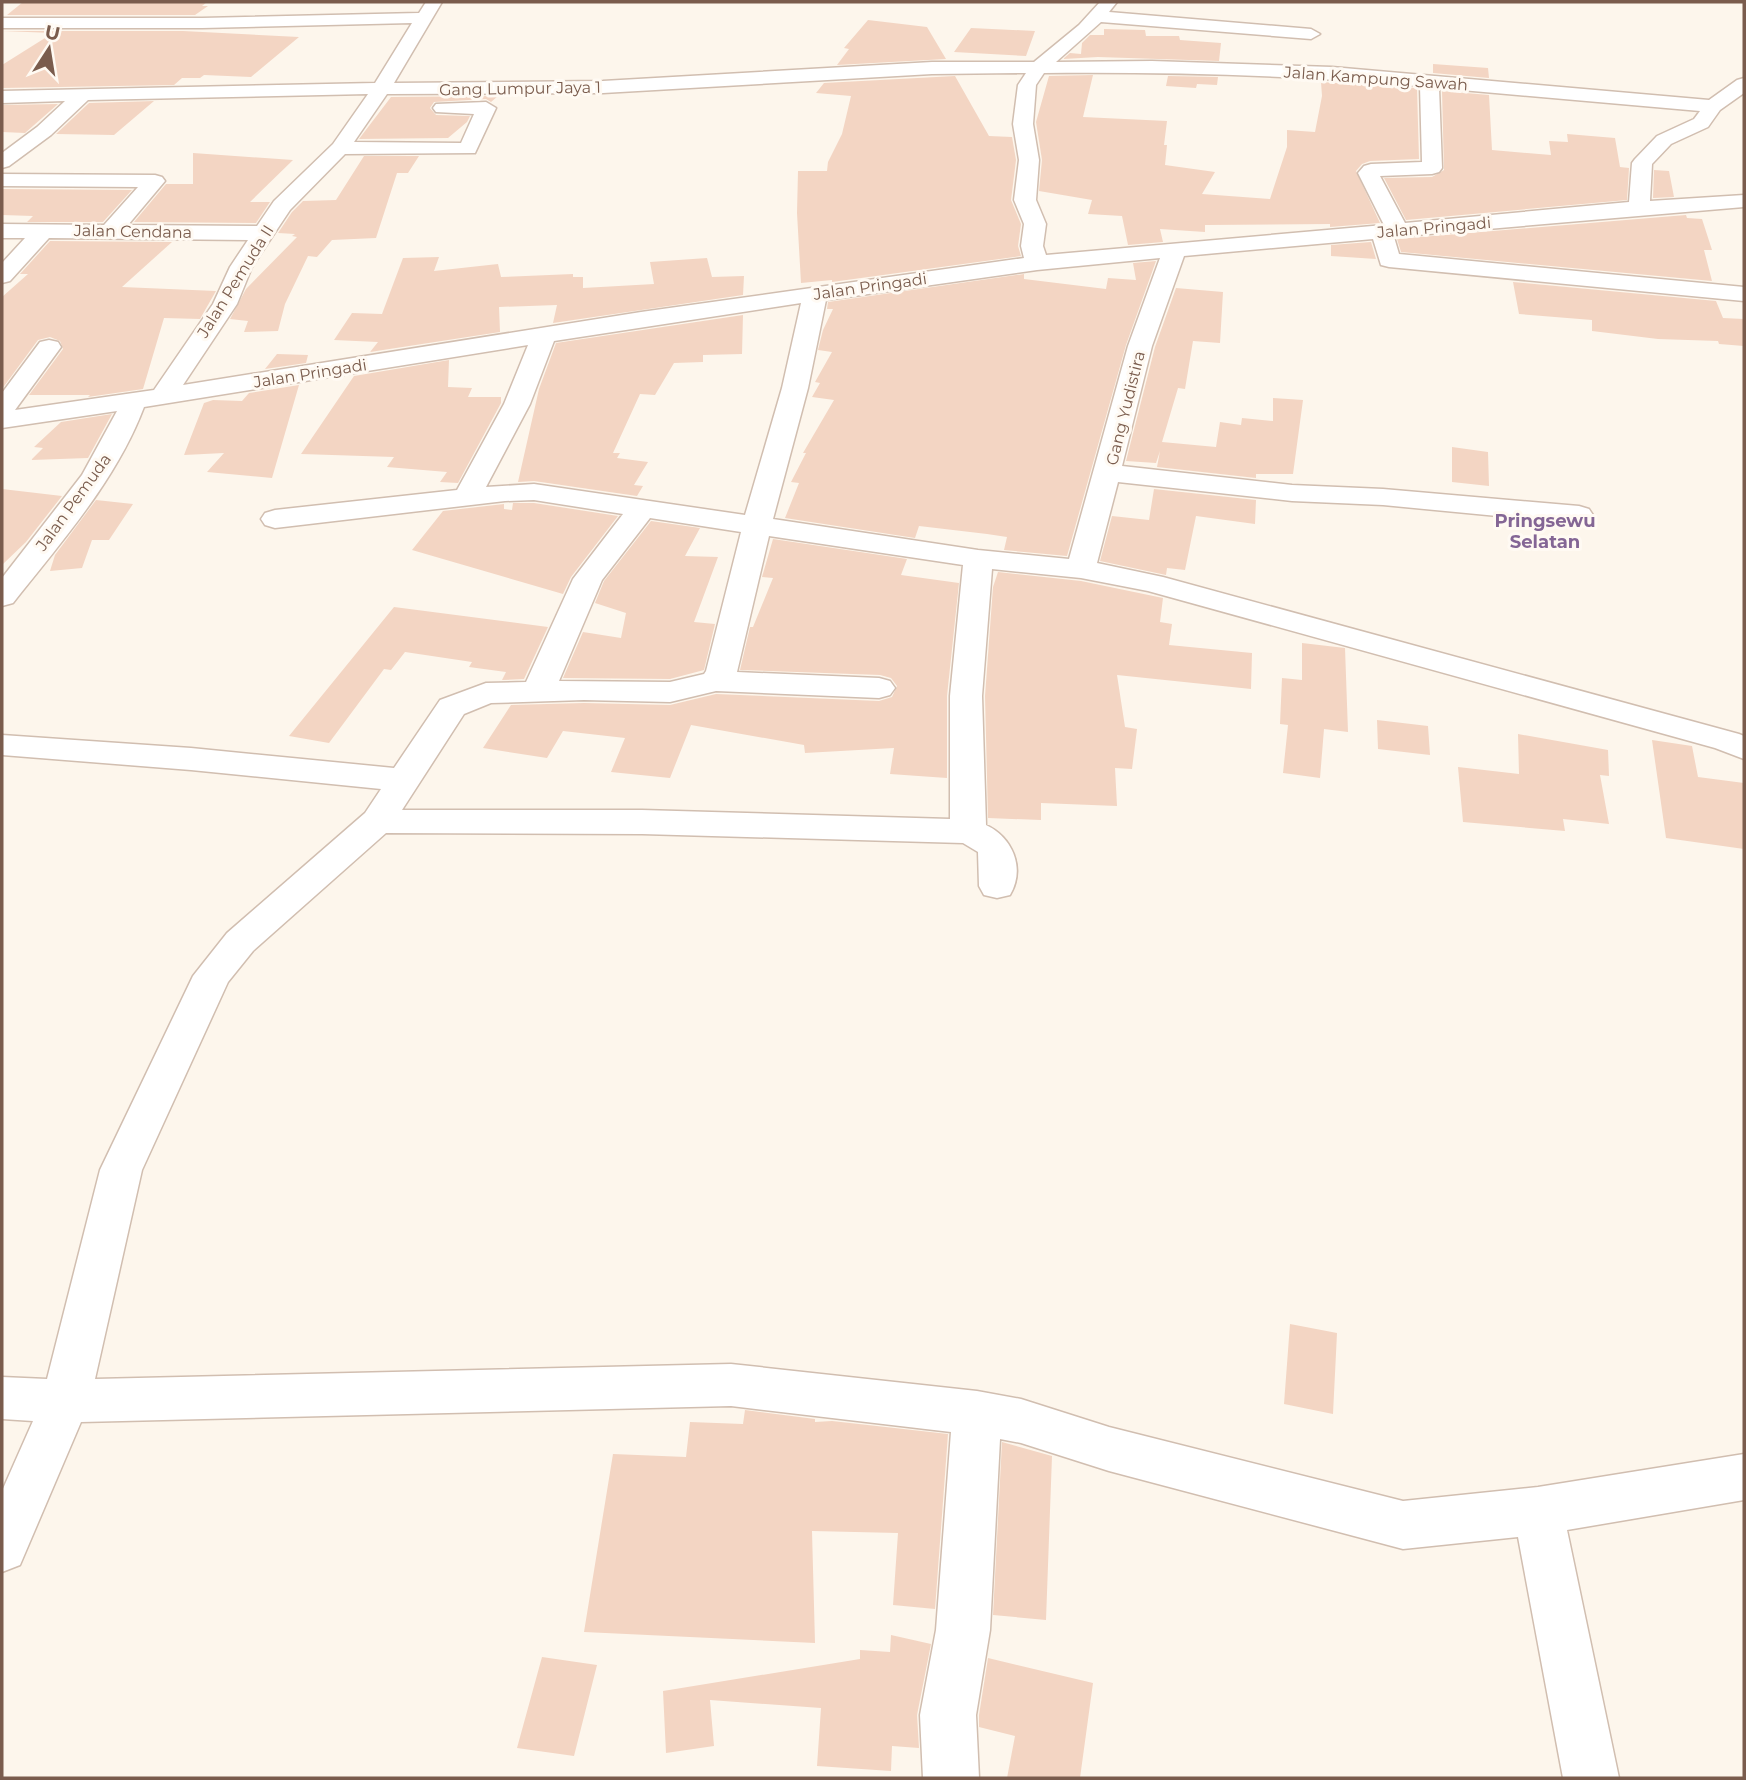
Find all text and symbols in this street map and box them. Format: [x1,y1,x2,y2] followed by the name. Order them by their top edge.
[14,14,84,84] north arrow
[43,20,62,46] text: U
[1282,63,1469,94] street label: Jalan Kampung Sawah
[439,78,601,99] street label: Gang Lumpur Jaya 1
[1375,213,1492,242] street label: Jalan Pringadi
[73,221,192,242] street label: Jalan Cendana
[193,222,278,342] street label: Jalan Pemuda II
[811,269,928,304] street label: Jalan Pringadi
[1102,349,1149,467] street label: Gang Yudistira
[251,355,368,392] street label: Jalan Pringadi
[31,450,115,555] street label: Jalan Pemuda
[1494,510,1596,553] district label: Pringsewu Selatan

